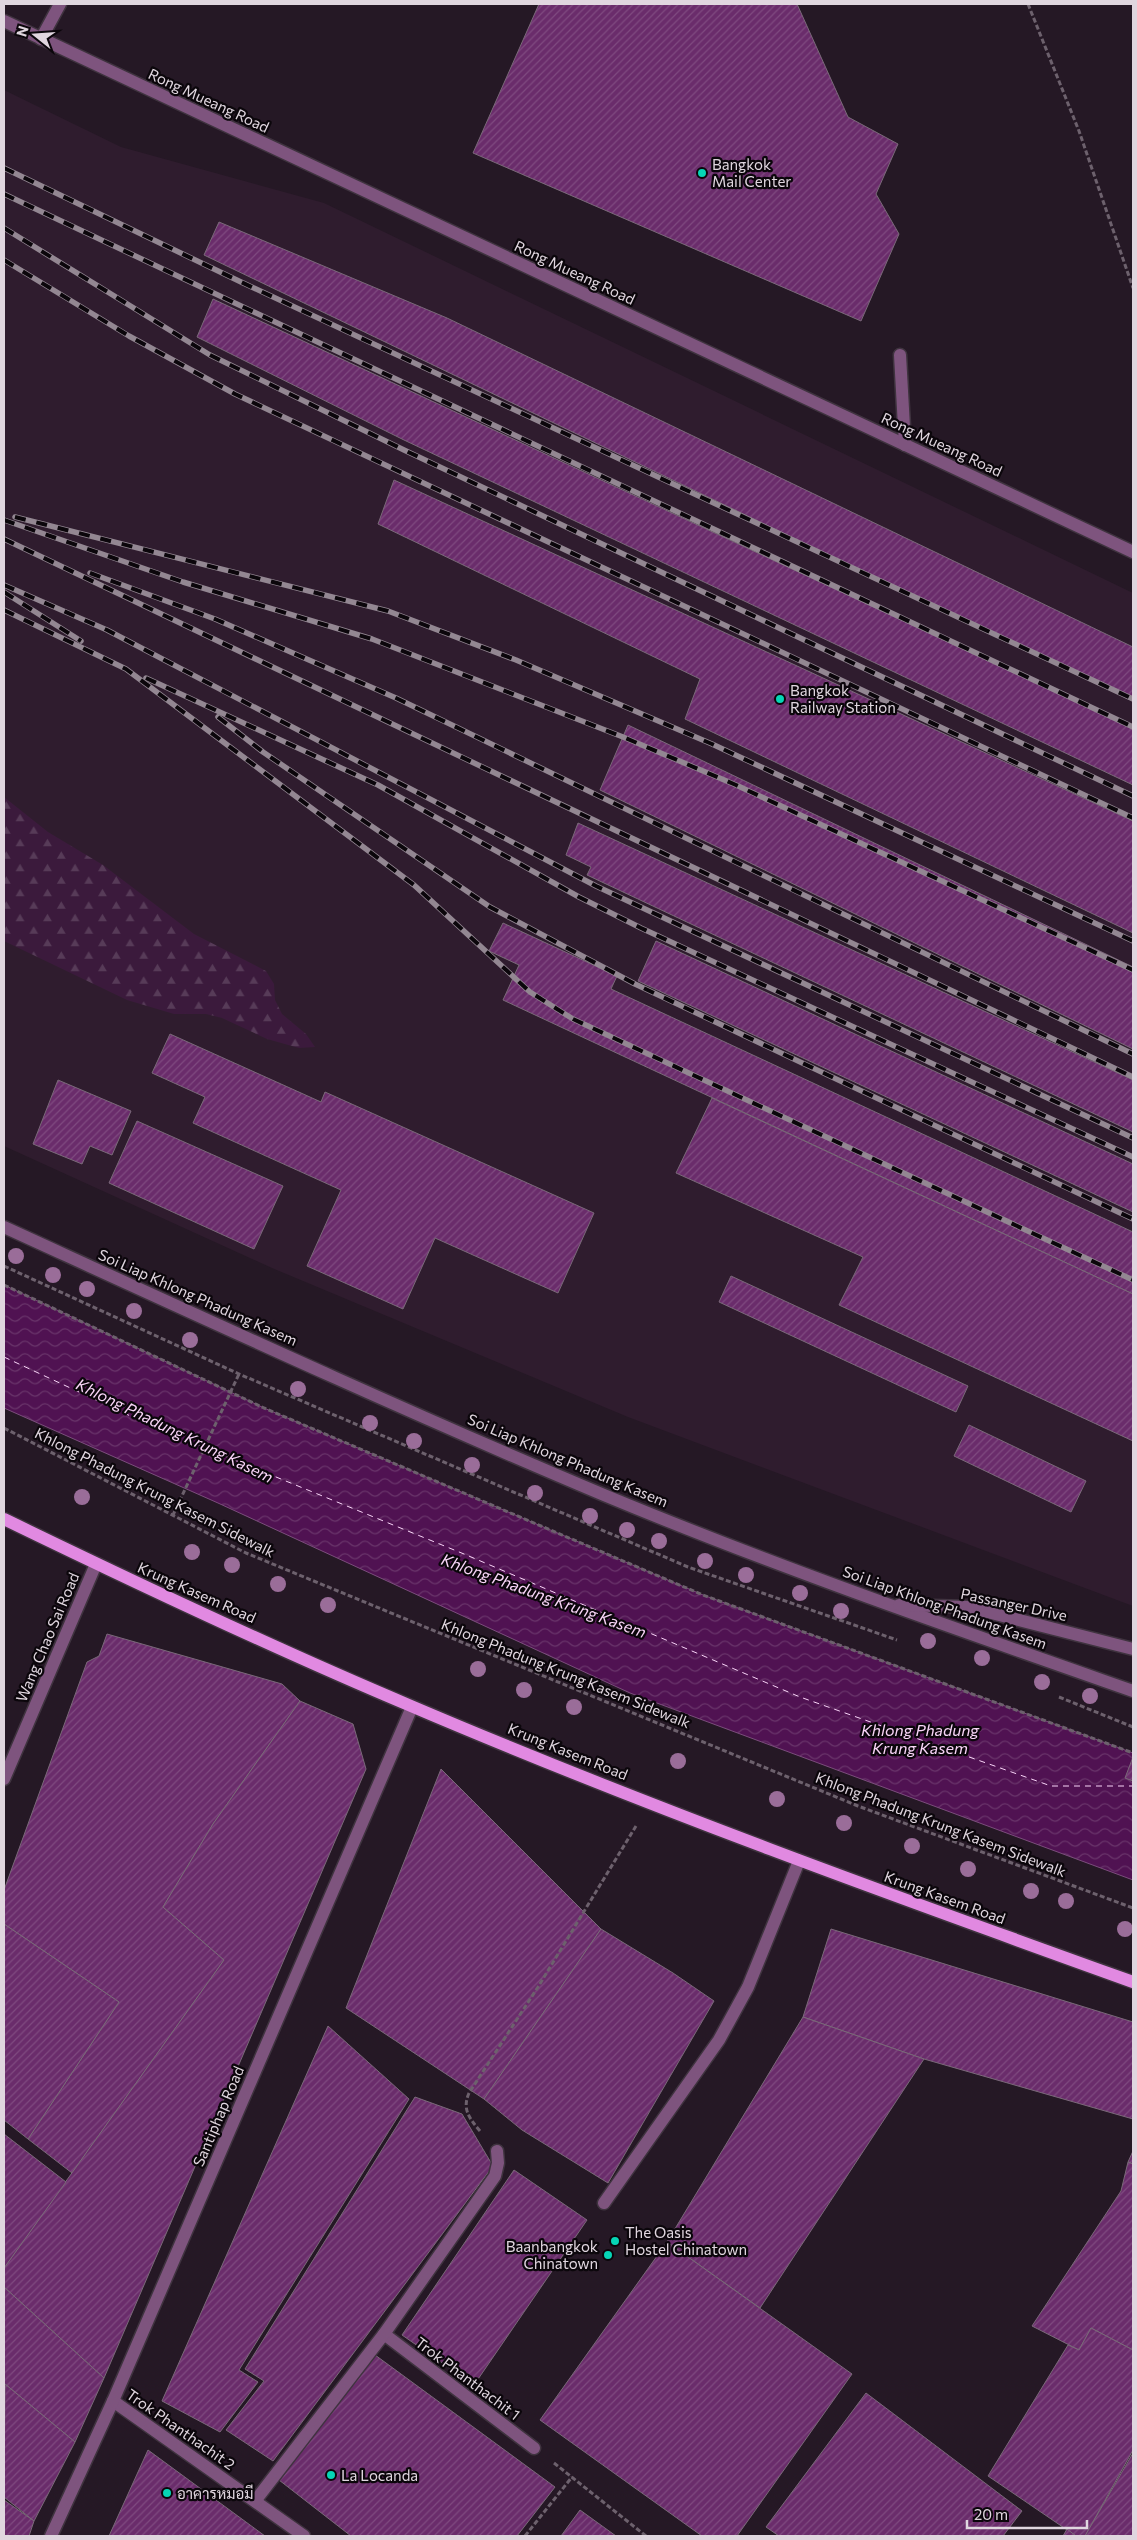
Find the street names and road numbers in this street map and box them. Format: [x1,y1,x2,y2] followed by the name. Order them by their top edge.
[146,64,272,136] street label: Rong Mueang Road
[512,236,638,308] street label: Rong Mueang Road
[879,408,1005,480] street label: Rong Mueang Road
[96,1245,300,1349] street label: Soi Liap Khlong Phadung Kasem
[465,1410,671,1510] street label: Soi Liap Khlong Phadung Kasem
[32,1423,278,1561] street label: Khlong Phadung Krung Kasem Sidewalk
[135,1558,259,1626] street label: Krung Kasem Road
[841,1562,1049,1652] street label: Soi Liap Khlong Phadung Kasem
[12,1570,82,1704] street label: Wang Chao Sai Road
[959,1584,1069,1624] street label: Passanger Drive
[439,1615,693,1731] street label: Khlong Phadung Krung Kasem Sidewalk
[505,1719,631,1783] street label: Krung Kasem Road
[813,1768,1069,1880] street label: Khlong Phadung Krung Kasem Sidewalk
[882,1867,1008,1927] street label: Krung Kasem Road
[189,2063,247,2169] street label: Santiphap Road
[412,2333,524,2423] street label: Trok Phanthachit 1
[123,2385,239,2473] street label: Trok Phanthachit 2

